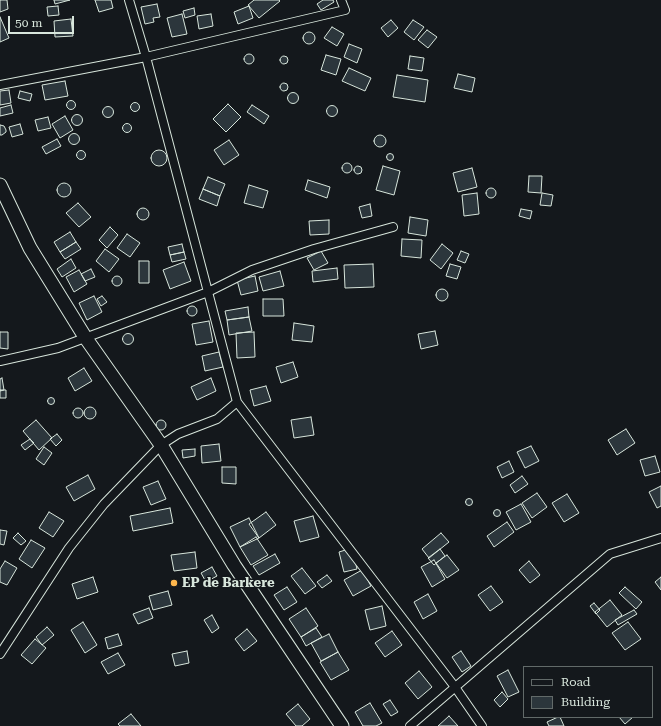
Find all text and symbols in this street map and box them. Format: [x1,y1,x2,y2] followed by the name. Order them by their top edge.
[10,8,76,34] scale bar
[15,16,42,30] text: 50 m
[182,575,275,591] place label: EP de Barkere
[169,578,179,588] marker: EP de Barkere
[523,666,653,718] legend
[561,675,590,689] text: Road
[561,695,610,709] text: Building

